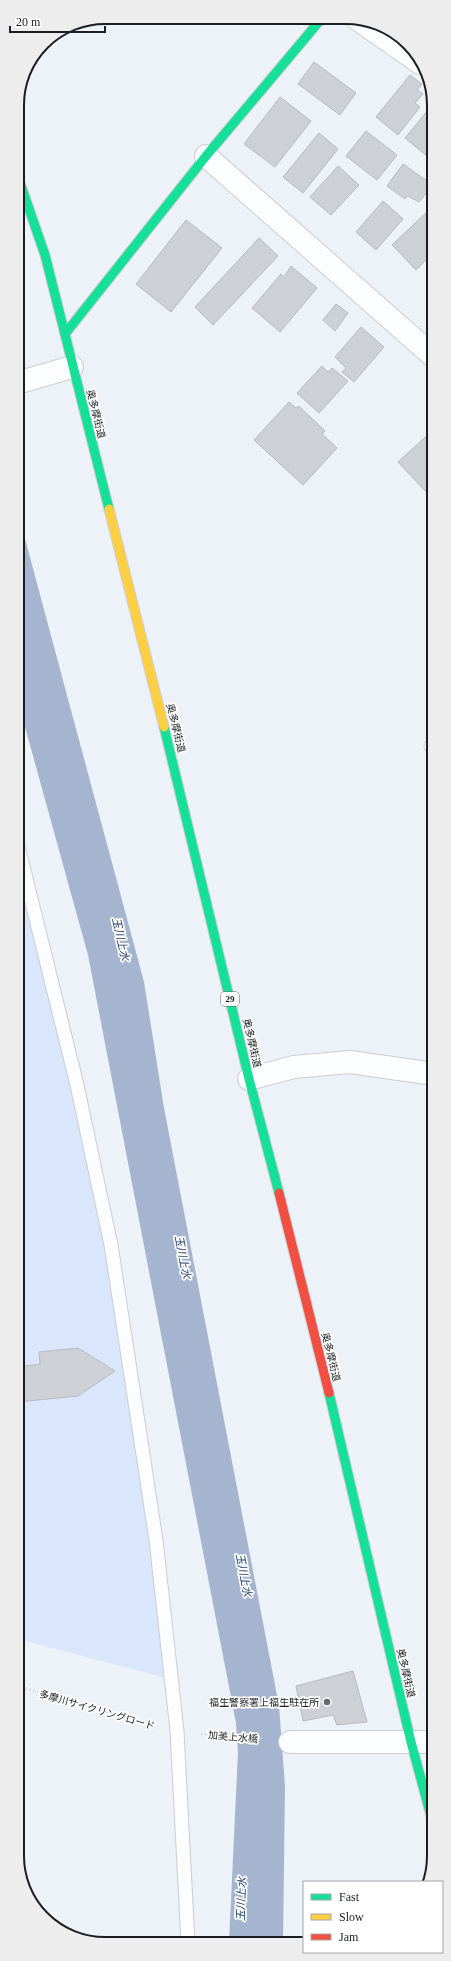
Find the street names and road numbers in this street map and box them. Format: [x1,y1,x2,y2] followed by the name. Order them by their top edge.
[85,388,107,440] street label: 奥多摩街道
[165,702,187,754] street label: 奥多摩街道
[221,992,239,1006] road number: 29
[241,1017,263,1069] street label: 奥多摩街道
[320,1331,342,1383] street label: 奥多摩街道
[395,1647,417,1699] street label: 奥多摩街道
[38,1688,156,1732] street label: 多摩川サイクリングロード
[208,1729,258,1745] street label: 加美上水橋

